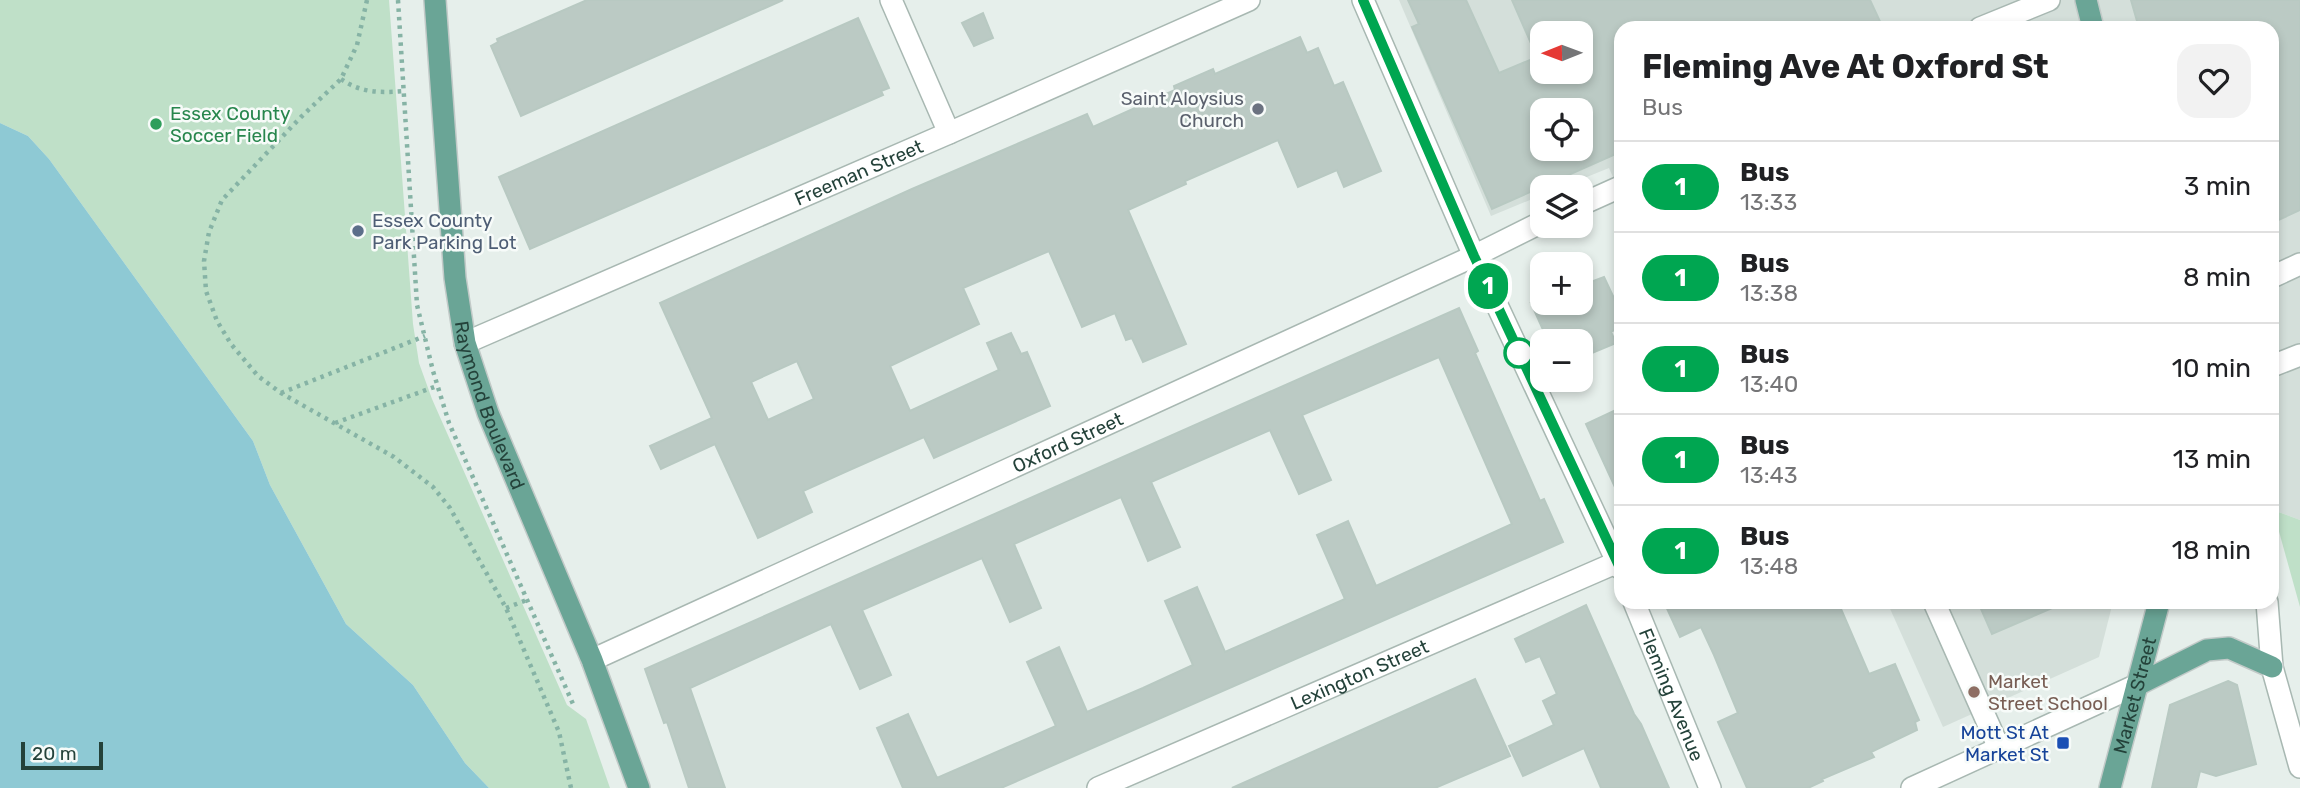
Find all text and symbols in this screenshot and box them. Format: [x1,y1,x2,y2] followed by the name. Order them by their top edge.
[1530,21,1592,84] north arrow
[1530,21,1593,392] map controls
[2177,44,2251,118] button: heart
[1642,47,2049,86] text: Fleming Ave At Oxford St
[1121,87,1244,132] place label: Saint Aloysius Church
[1642,93,1683,121] text: Bus
[1530,98,1593,161] button: locate
[1250,101,1266,117] marker: Saint Aloysius Church
[170,102,291,147] place label: Essex County Soccer Field
[148,116,164,132] marker: Essex County Soccer Field
[791,134,927,210] street label: Freeman Street
[1740,157,1789,188] text: Bus
[2184,171,2251,202] text: 3 min
[1675,173,1686,201] text: 1
[1530,175,1593,238] button: layers
[1740,188,1797,216] text: 13:33
[372,209,517,254] place label: Essex County Park Parking Lot
[350,223,366,239] marker: Essex County Park Parking Lot
[1740,248,1789,279] text: Bus
[1530,252,1593,315] button: +
[2183,262,2251,293] text: 8 min
[1465,263,1511,309] line badge: 1
[1675,264,1686,292] text: 1
[1482,272,1494,300] text: 1
[1740,279,1798,307] text: 13:38
[450,319,530,493] street label: Raymond Boulevard
[1530,329,1593,392] button: −
[1504,338,1534,368] unlabelled marker
[1740,339,1789,370] text: Bus
[2172,353,2251,384] text: 10 min
[1675,355,1686,383] text: 1
[1740,370,1798,398] text: 13:40
[1009,407,1127,477] street label: Oxford Street
[1740,430,1789,461] text: Bus
[2173,444,2251,475] text: 13 min
[1675,446,1686,474] text: 1
[1740,461,1798,489] text: 13:43
[1740,521,1789,552] text: Bus
[2172,535,2251,566] text: 18 min
[1675,537,1686,565] text: 1
[1740,552,1798,580] text: 13:48
[1634,625,1709,764] street label: Fleming Avenue
[1287,634,1432,714] street label: Lexington Street
[2108,634,2161,756] street label: Market Street
[1988,670,2108,715] place label: Market Street School
[1966,684,1982,700] marker: Market Street School
[1961,721,2050,766] place label: Mott St At Market St
[2055,735,2071,751] marker: Mott St At Market St
[21,739,103,771] scale bar
[32,742,77,765] text: 20 m

